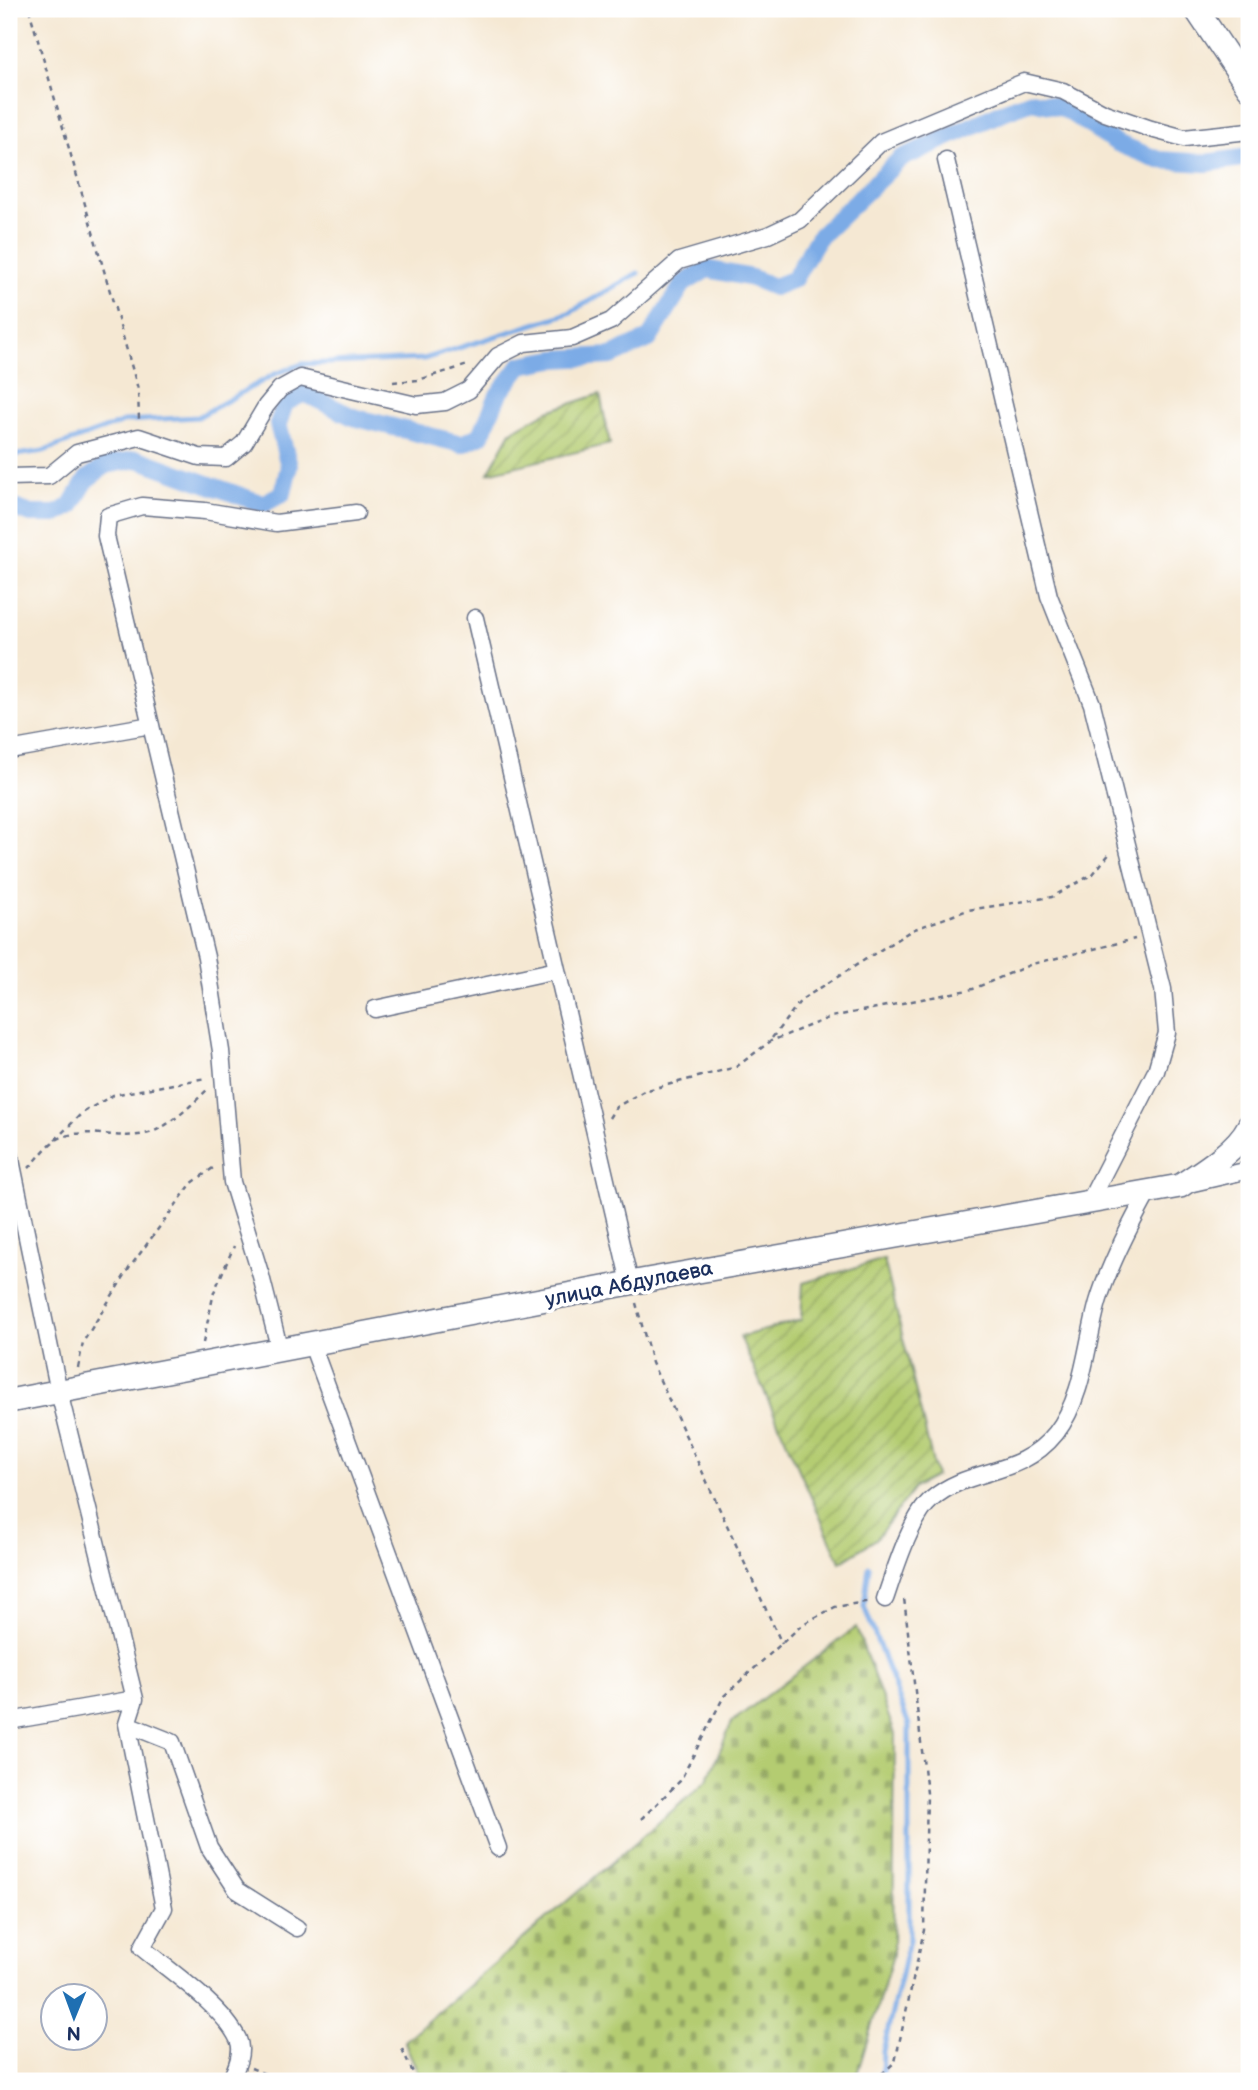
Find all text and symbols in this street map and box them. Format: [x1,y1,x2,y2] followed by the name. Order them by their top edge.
[543,1255,715,1312] street label: улица Абдулаева
[38,1982,108,2052] north arrow
[66,2021,81,2044] text: N

